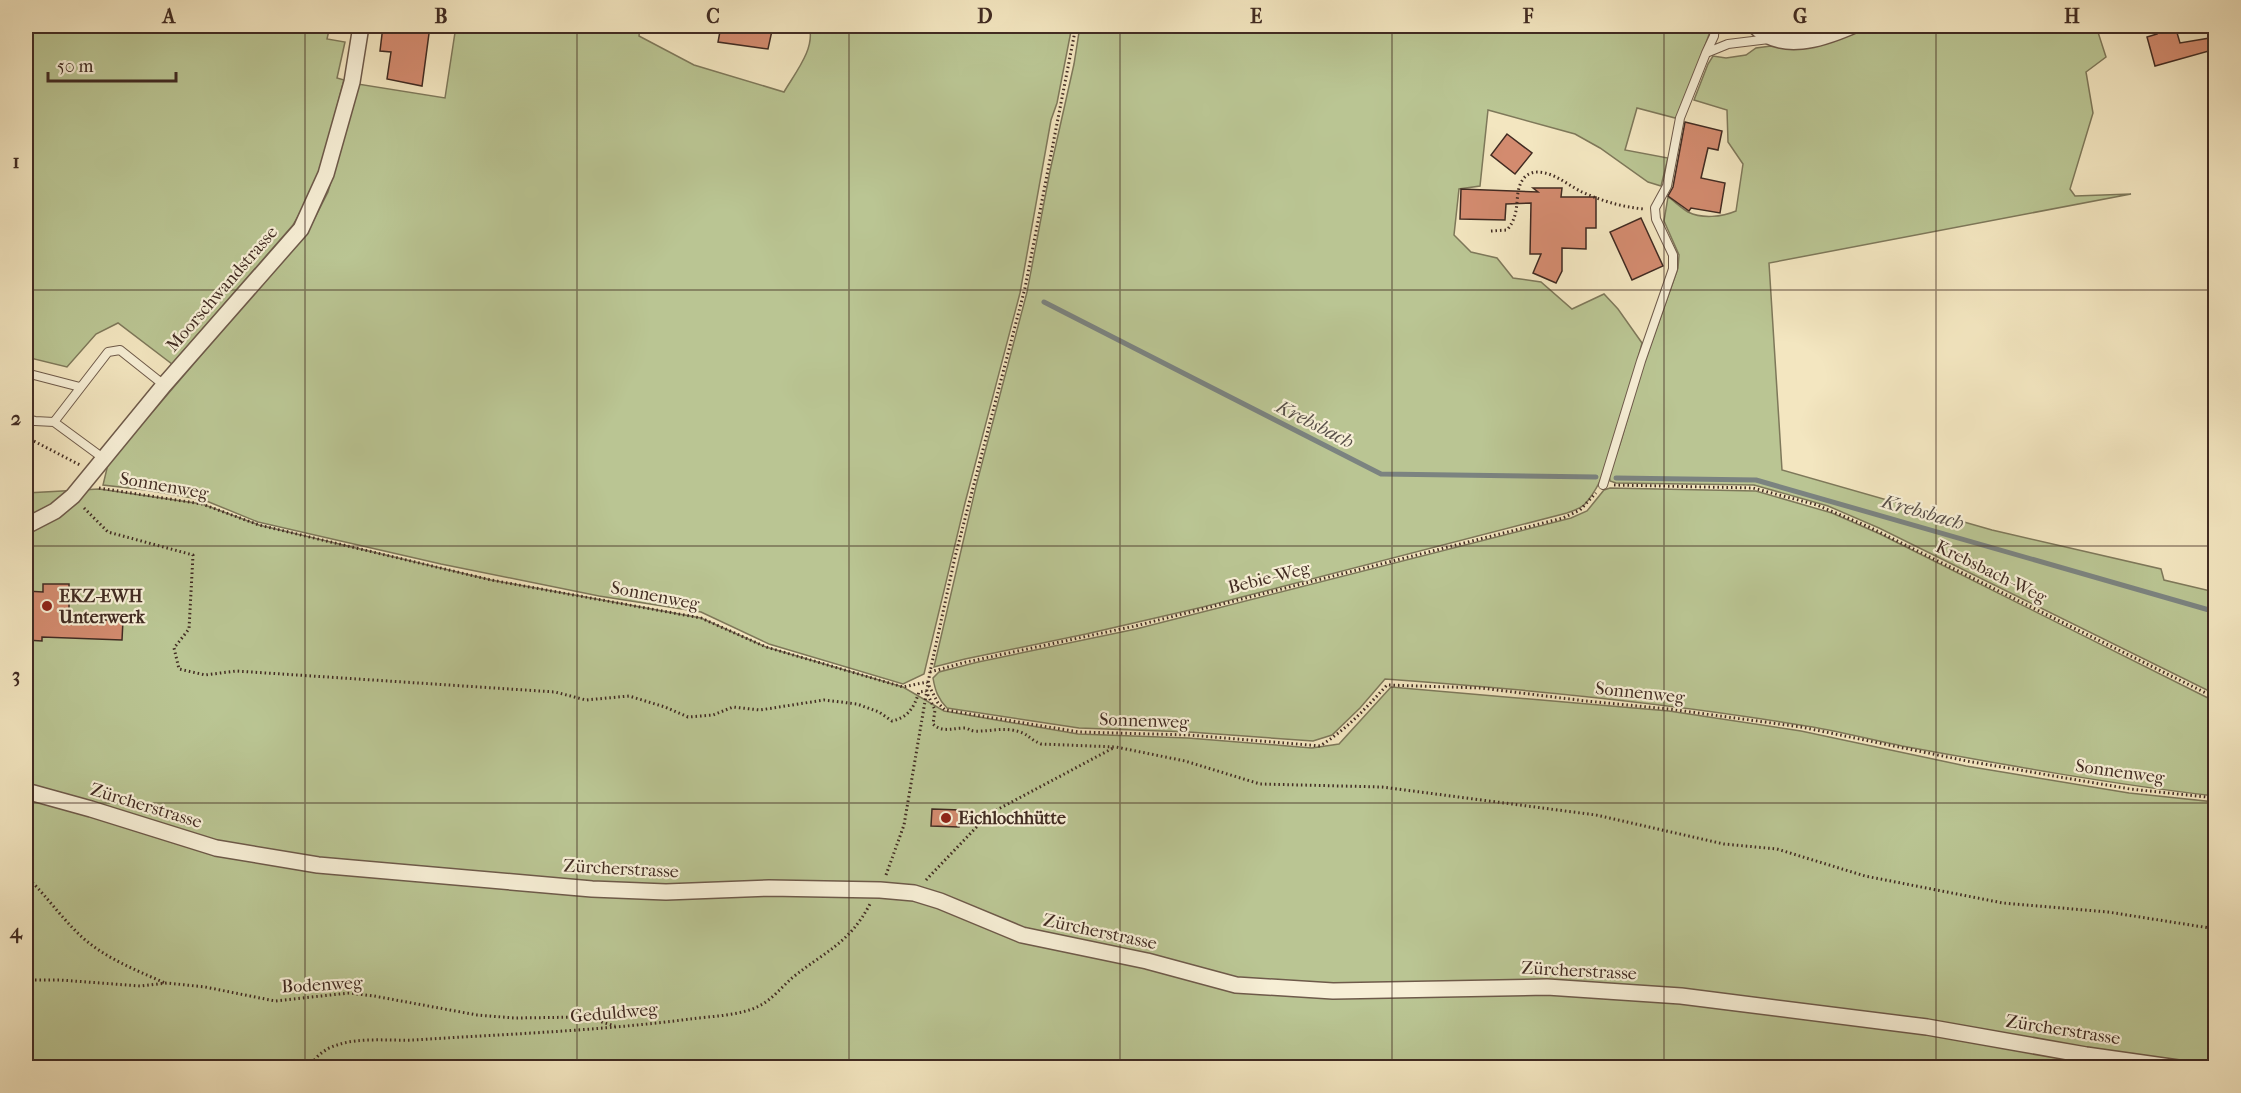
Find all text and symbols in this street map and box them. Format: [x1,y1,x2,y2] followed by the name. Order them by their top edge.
[161,5,177,28] text: A
[434,5,448,28] text: B
[706,5,720,28] text: C
[977,5,993,28] text: D
[1250,5,1262,28] text: E
[1522,5,1534,28] text: F
[1793,5,1807,28] text: G
[2064,5,2080,28] text: H
[48,45,176,83] scale bar
[57,56,94,77] text: 50 m
[12,150,20,173] text: 1
[162,222,282,356] street label: Moorschwandstrasse
[1271,394,1358,453] water label: Krebsbach
[11,407,21,430] text: 2
[118,468,210,504] street label: Sonnenweg
[1878,489,1967,535] water label: Krebsbach
[1932,536,2050,608] street label: Krebsbach-Weg
[1226,558,1313,598] street label: Bebie-Weg
[609,577,701,615] street label: Sonnenweg
[58,586,146,628] place label: EKZ-EWH Unterwerk
[40,599,54,613] marker: EKZ-EWH Unterwerk
[12,664,20,687] text: 3
[1594,678,1686,708] street label: Sonnenweg
[1099,709,1190,733] street label: Sonnenweg
[2074,755,2166,789] street label: Sonnenweg
[88,779,204,833] street label: Zürcherstrasse
[958,808,1066,829] place label: Eichlochhütte
[939,811,953,825] marker: Eichlochhütte
[563,855,679,883] street label: Zürcherstrasse
[1041,910,1159,954] street label: Zürcherstrasse
[9,920,23,944] text: 4
[1521,957,1637,985] street label: Zürcherstrasse
[281,972,363,998] street label: Bodenweg
[569,999,659,1027] street label: Geduldweg
[2004,1011,2122,1049] street label: Zürcherstrasse

